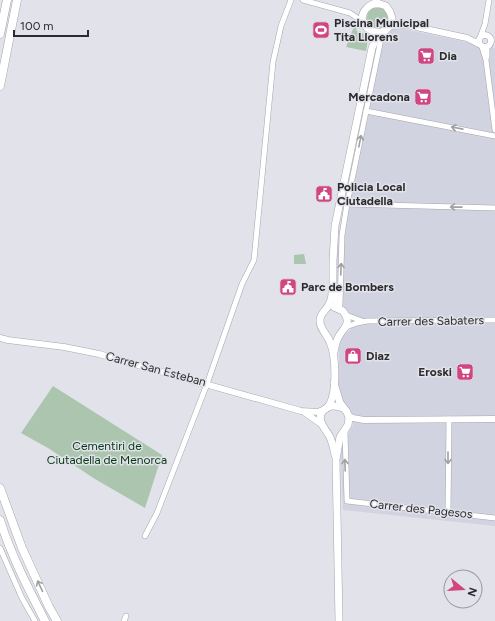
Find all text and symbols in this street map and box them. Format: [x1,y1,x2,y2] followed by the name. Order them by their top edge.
[14,12,88,38] scale bar
[334,16,429,44] place label: Piscina Municipal Tita Llorens
[20,19,54,33] text: 100 m
[311,20,331,40] sports icon: Piscina Municipal Tita Llorens
[416,46,436,66] supermarket icon: Dia
[439,49,457,63] place label: Dia
[413,87,433,107] supermarket icon: Mercadona
[348,90,410,104] place label: Mercadona
[451,124,464,132] one-way arrow
[356,135,364,148] one-way arrow
[337,180,405,208] place label: Policia Local Ciutadella
[314,184,334,204] public building icon: Policia Local Ciutadella
[450,204,463,211] one-way arrow
[337,263,344,276] one-way arrow
[278,277,298,297] public building icon: Parc de Bombers
[301,280,394,294] place label: Parc de Bombers
[378,313,484,329] street label: Carrer des Sabaters
[343,346,363,366] shop icon: Diaz
[104,349,208,389] street label: Carrer San Esteban
[366,349,390,363] place label: Diaz
[455,362,475,382] supermarket icon: Eroski
[418,365,452,379] place label: Eroski
[47,439,167,467] park label: Cementiri de Ciutadella de Menorca
[444,451,452,464] one-way arrow
[342,459,349,472] one-way arrow
[369,497,473,521] street label: Carrer des Pagesos
[443,569,483,609] north arrow
[36,581,43,593] one-way arrow
[465,586,480,598] text: N

